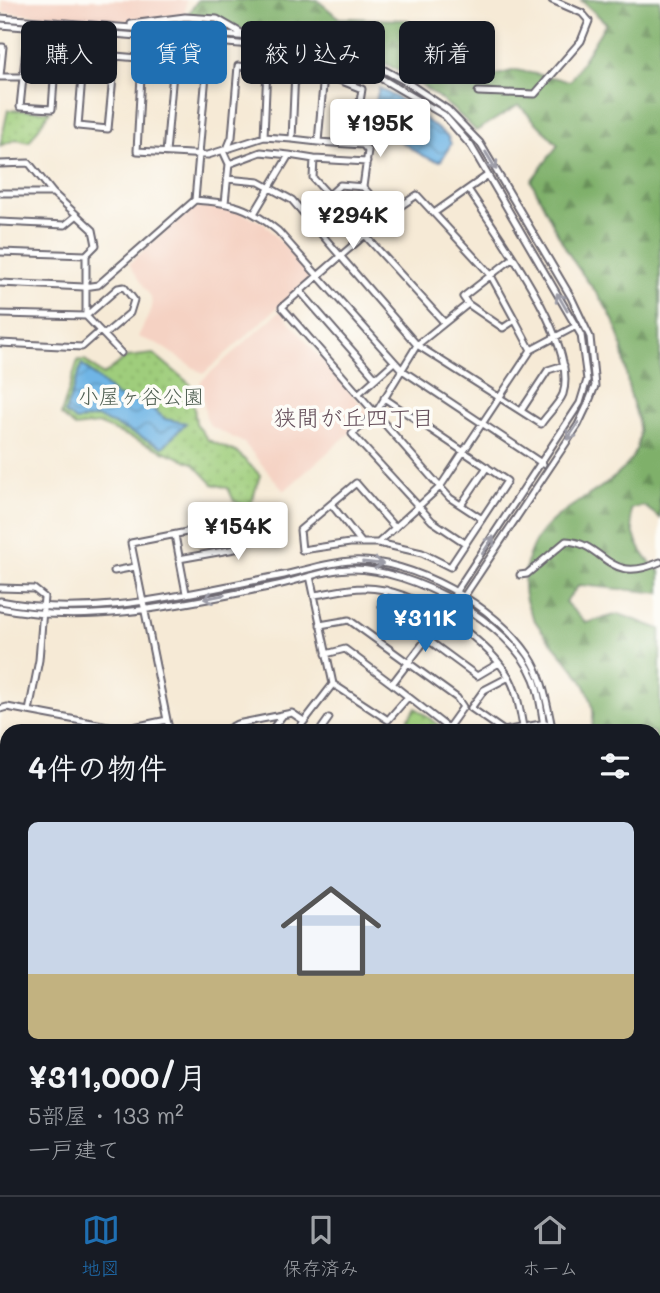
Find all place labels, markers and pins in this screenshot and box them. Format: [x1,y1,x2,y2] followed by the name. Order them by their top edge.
[331,100,429,159] pin: ¥195K
[304,191,402,251] pin: ¥294K
[189,503,287,562] pin: ¥154K
[376,594,474,654] pin: ¥311K

